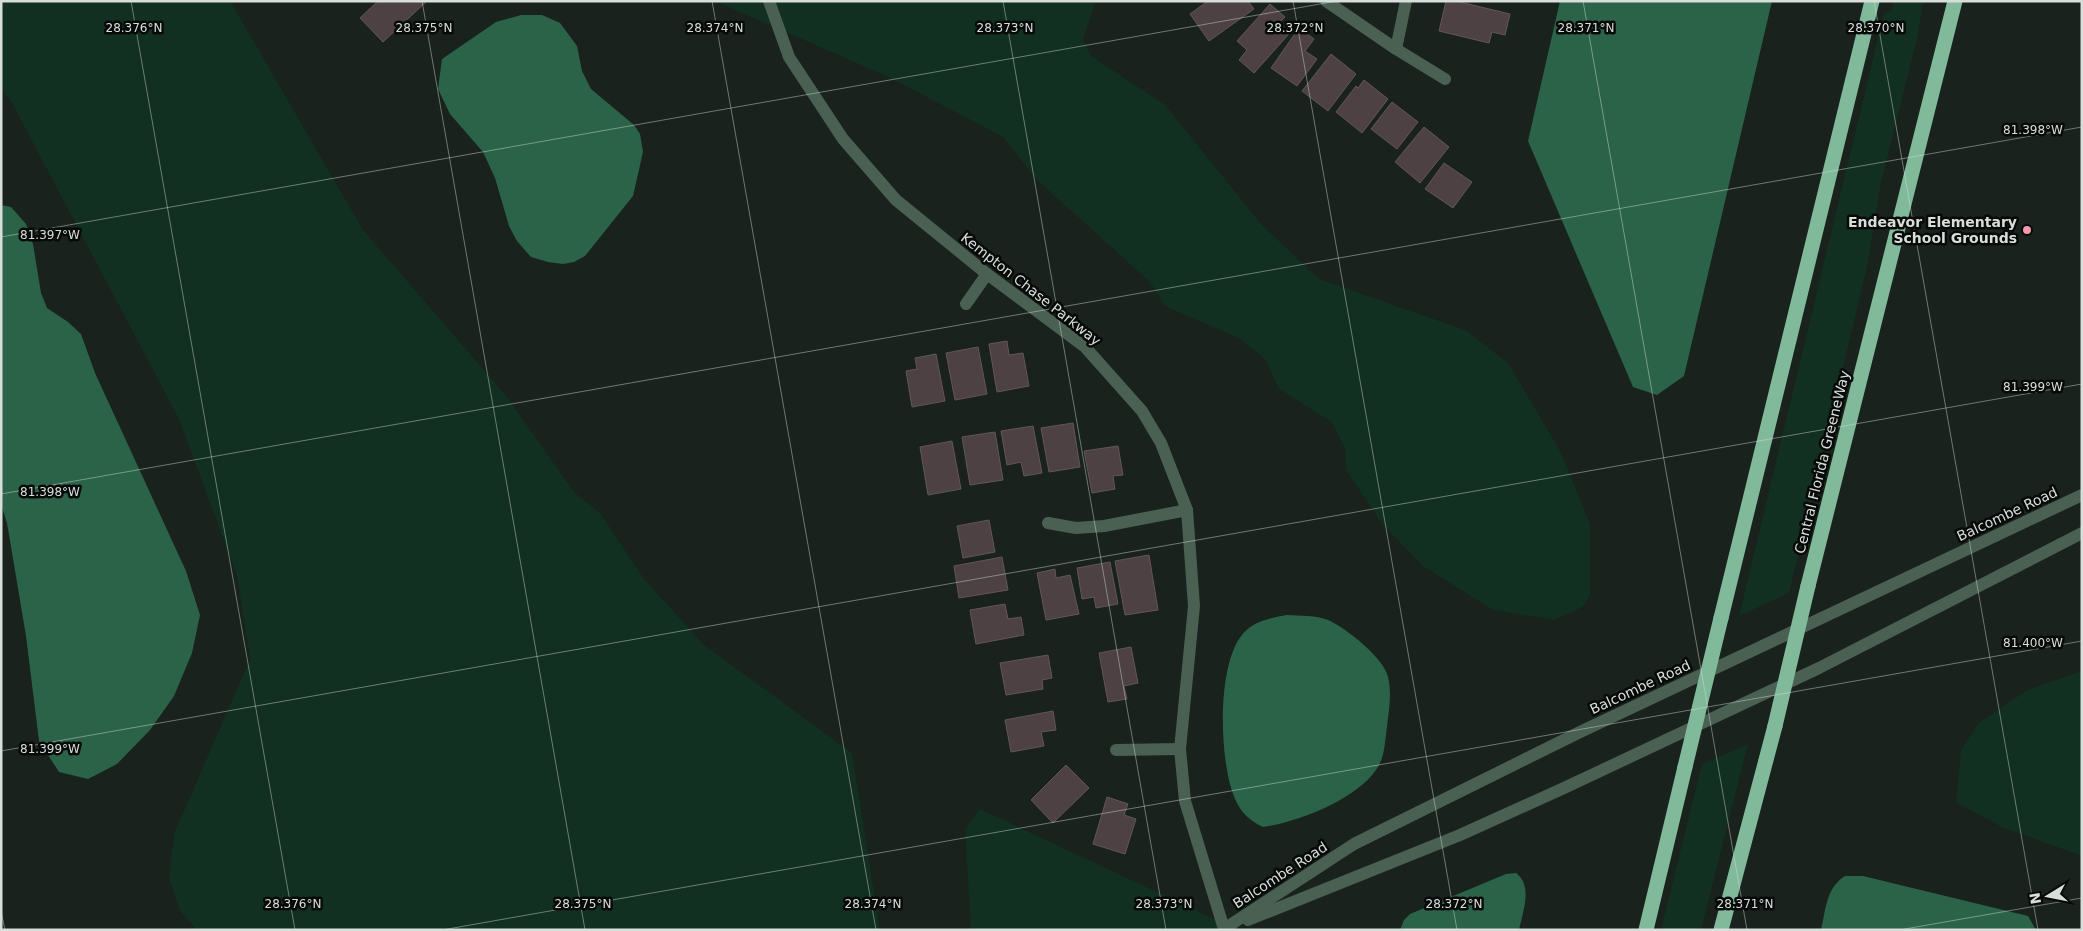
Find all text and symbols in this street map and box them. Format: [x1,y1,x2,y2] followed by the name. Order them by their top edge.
[106,21,162,35] text: 28.376°N
[396,21,452,35] text: 28.375°N
[687,21,743,35] text: 28.374°N
[977,21,1033,35] text: 28.373°N
[1267,21,1323,35] text: 28.372°N
[1558,21,1614,35] text: 28.371°N
[1848,21,1904,35] text: 28.370°N
[2003,123,2063,137] text: 81.398°W
[1848,214,2017,246] place label: Endeavor Elementary School Grounds
[2021,224,2033,236] marker: Endeavor Elementary School Grounds
[20,228,80,242] text: 81.397°W
[958,229,1104,349] street label: Kempton Chase Parkway
[1791,369,1853,555] street label: Central Florida GreeneWay
[2003,380,2063,394] text: 81.399°W
[1954,484,2060,544] street label: Balcombe Road
[20,485,80,499] text: 81.398°W
[2003,636,2063,650] text: 81.400°W
[1587,657,1693,717] street label: Balcombe Road
[20,742,80,756] text: 81.399°W
[1230,839,1330,911] street label: Balcombe Road
[2023,871,2073,921] north arrow
[2026,891,2044,905] text: N
[265,897,321,911] text: 28.376°N
[555,897,611,911] text: 28.375°N
[845,897,901,911] text: 28.374°N
[1136,897,1192,911] text: 28.373°N
[1426,897,1482,911] text: 28.372°N
[1717,897,1773,911] text: 28.371°N

